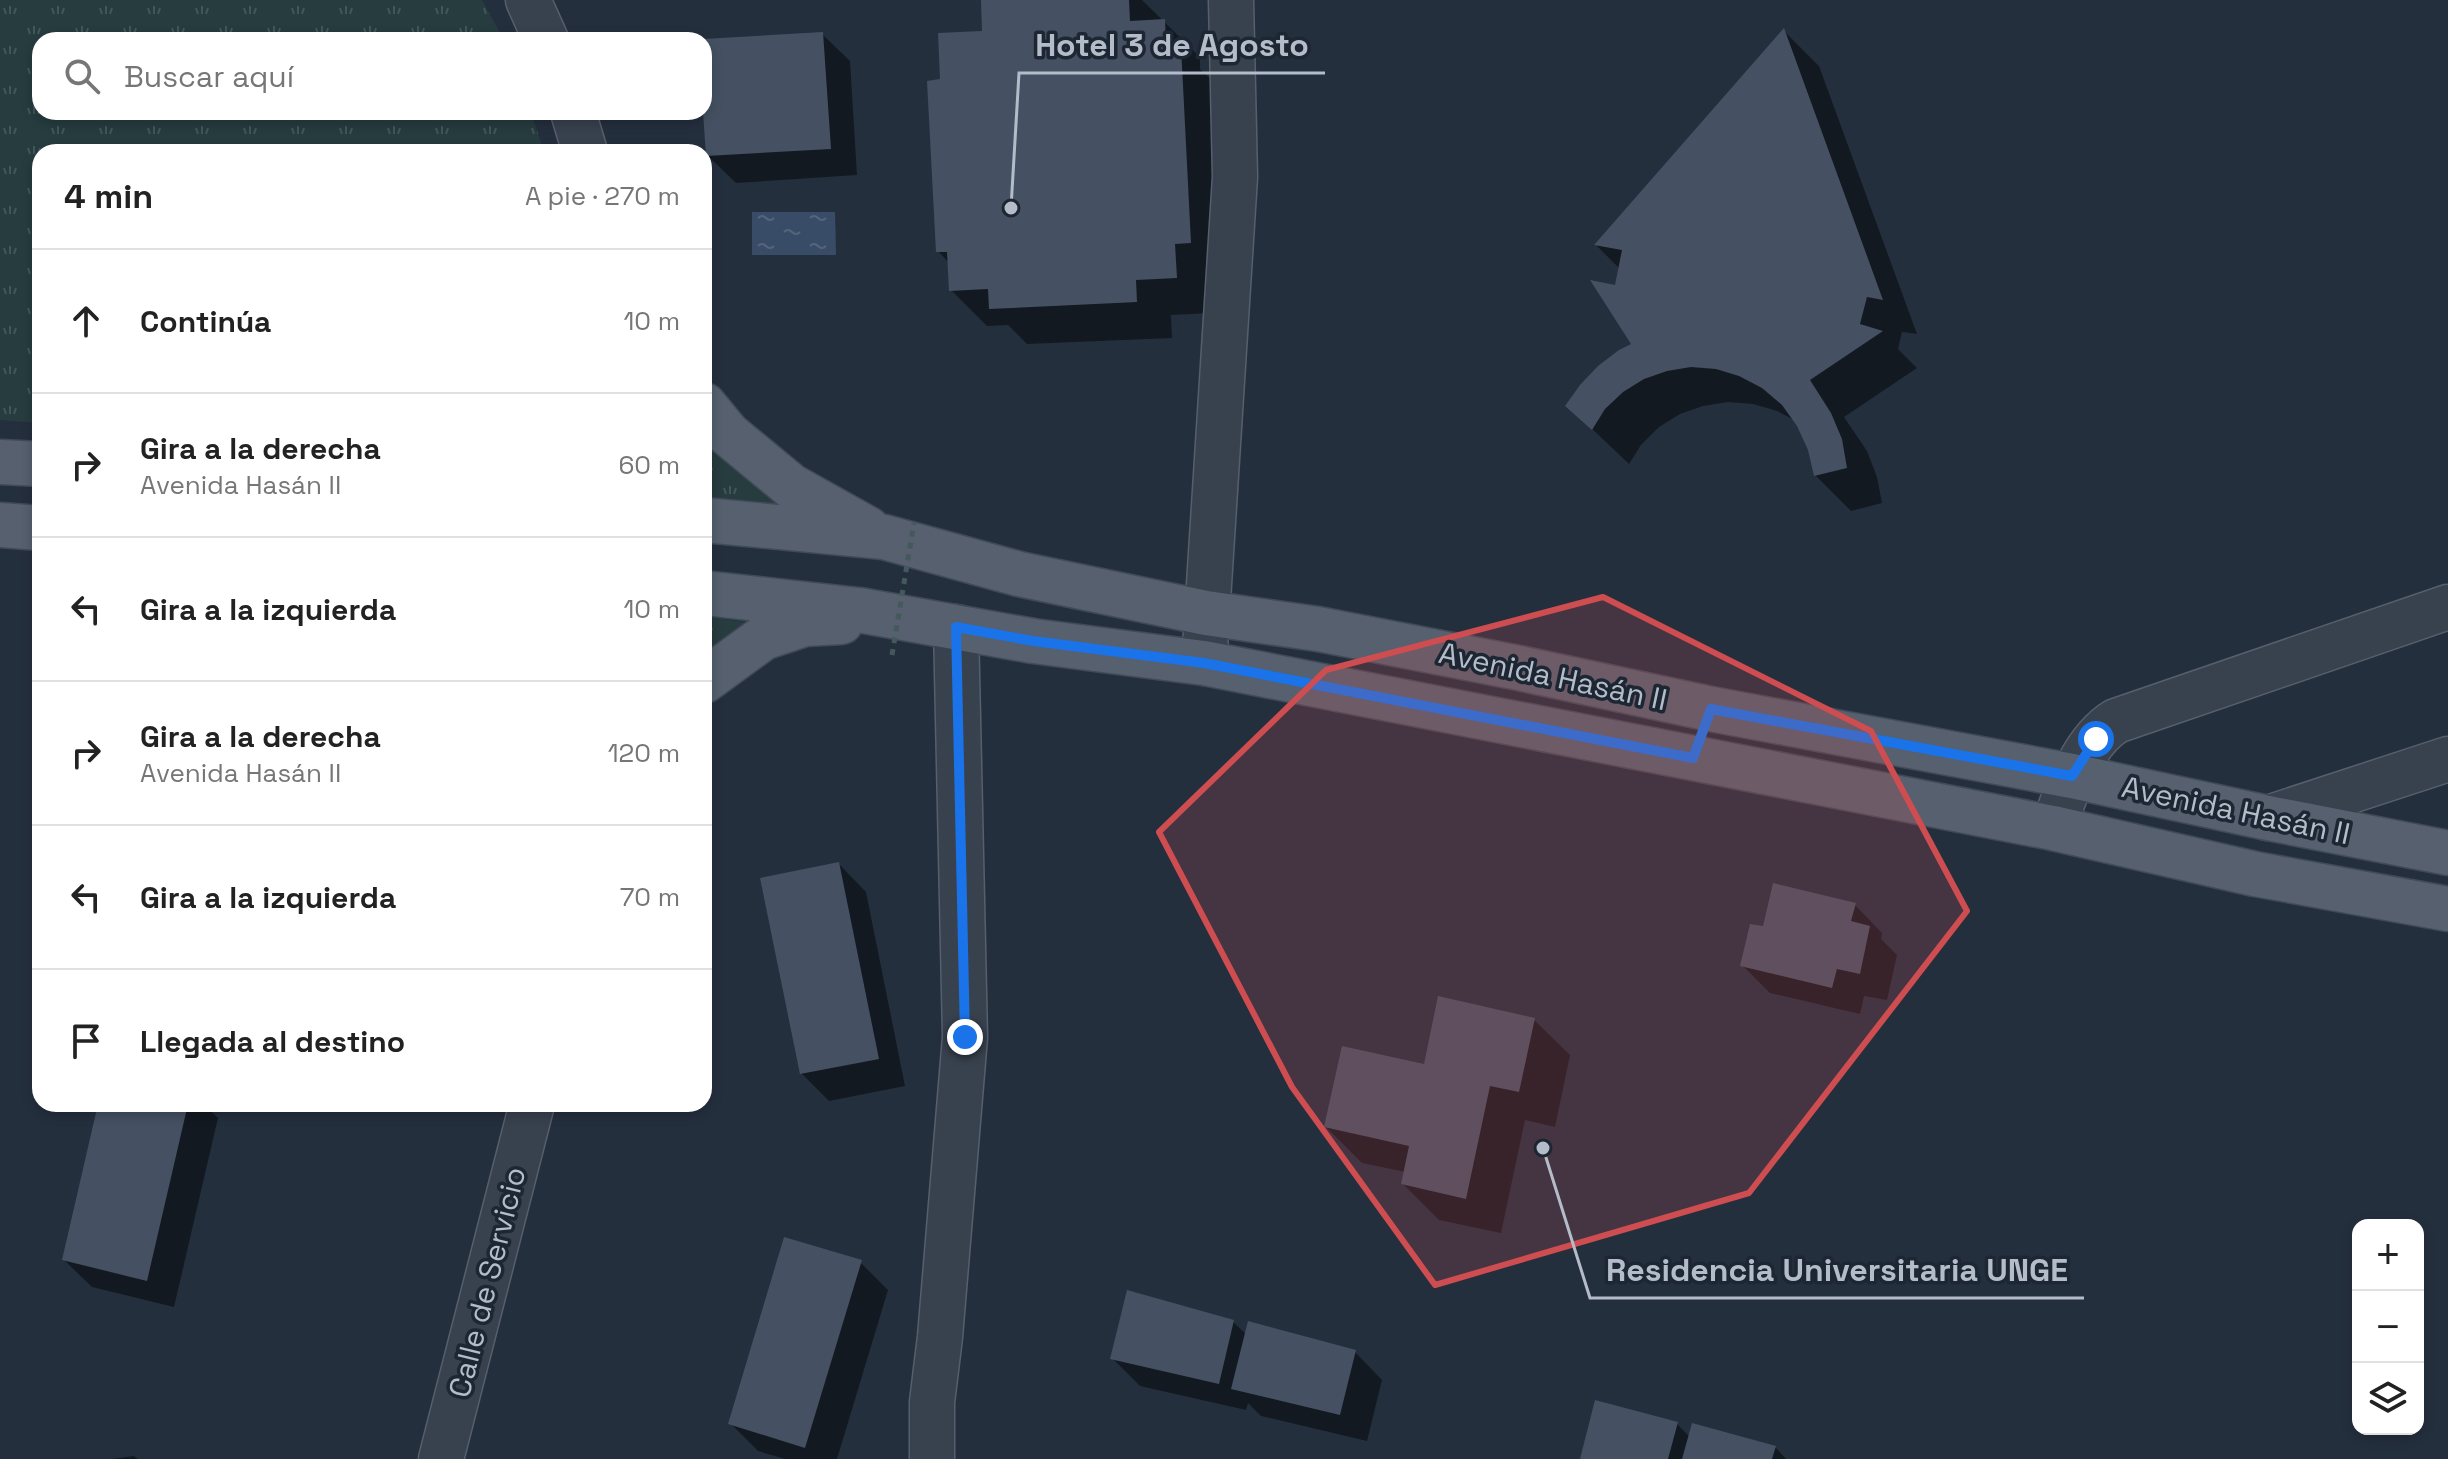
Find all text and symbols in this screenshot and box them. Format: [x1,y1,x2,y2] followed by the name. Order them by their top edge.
[1019,17,1325,73] callout: Hotel 3 de Agosto
[1035,25,1309,65] text: Hotel 3 de Agosto
[32,32,712,120] search box
[60,54,104,98] icon: search
[124,57,294,96] text: Buscar aquí
[64,175,153,218] text: 4 min
[525,179,680,213] text: A pie · 270 m
[64,299,108,343] icon: ahead
[140,302,271,341] text: Continúa
[623,304,680,338] text: 10 m
[140,429,381,468] text: Gira a la derecha
[64,443,108,487] icon: right
[618,448,680,482] text: 60 m
[140,468,341,502] text: Avenida Hasán II
[64,587,108,631] icon: left
[140,590,396,629] text: Gira a la izquierda
[623,592,680,626] text: 10 m
[1435,633,1671,719] street label: Avenida Hasán II
[140,717,381,756] text: Gira a la derecha
[2078,721,2114,757] route start
[64,731,108,775] icon: right
[608,736,680,770] text: 120 m
[140,756,341,790] text: Avenida Hasán II
[2118,767,2354,853] street label: Avenida Hasán II
[64,875,108,919] icon: left
[140,878,396,917] text: Gira a la izquierda
[620,880,680,914] text: 70 m
[64,1019,108,1063] icon: arrive
[947,1019,983,1055] route end
[140,1022,405,1061] text: Llegada al destino
[440,1163,534,1401] street label: Calle de Servicio
[2352,1219,2424,1435] map controls
[2352,1219,2424,1291] button: +
[1590,1242,2084,1298] callout: Residencia Universitaria UNGE
[1606,1250,2068,1290] text: Residencia Universitaria UNGE
[2352,1291,2424,1363] button: −
[2352,1363,2424,1435] button: layers

